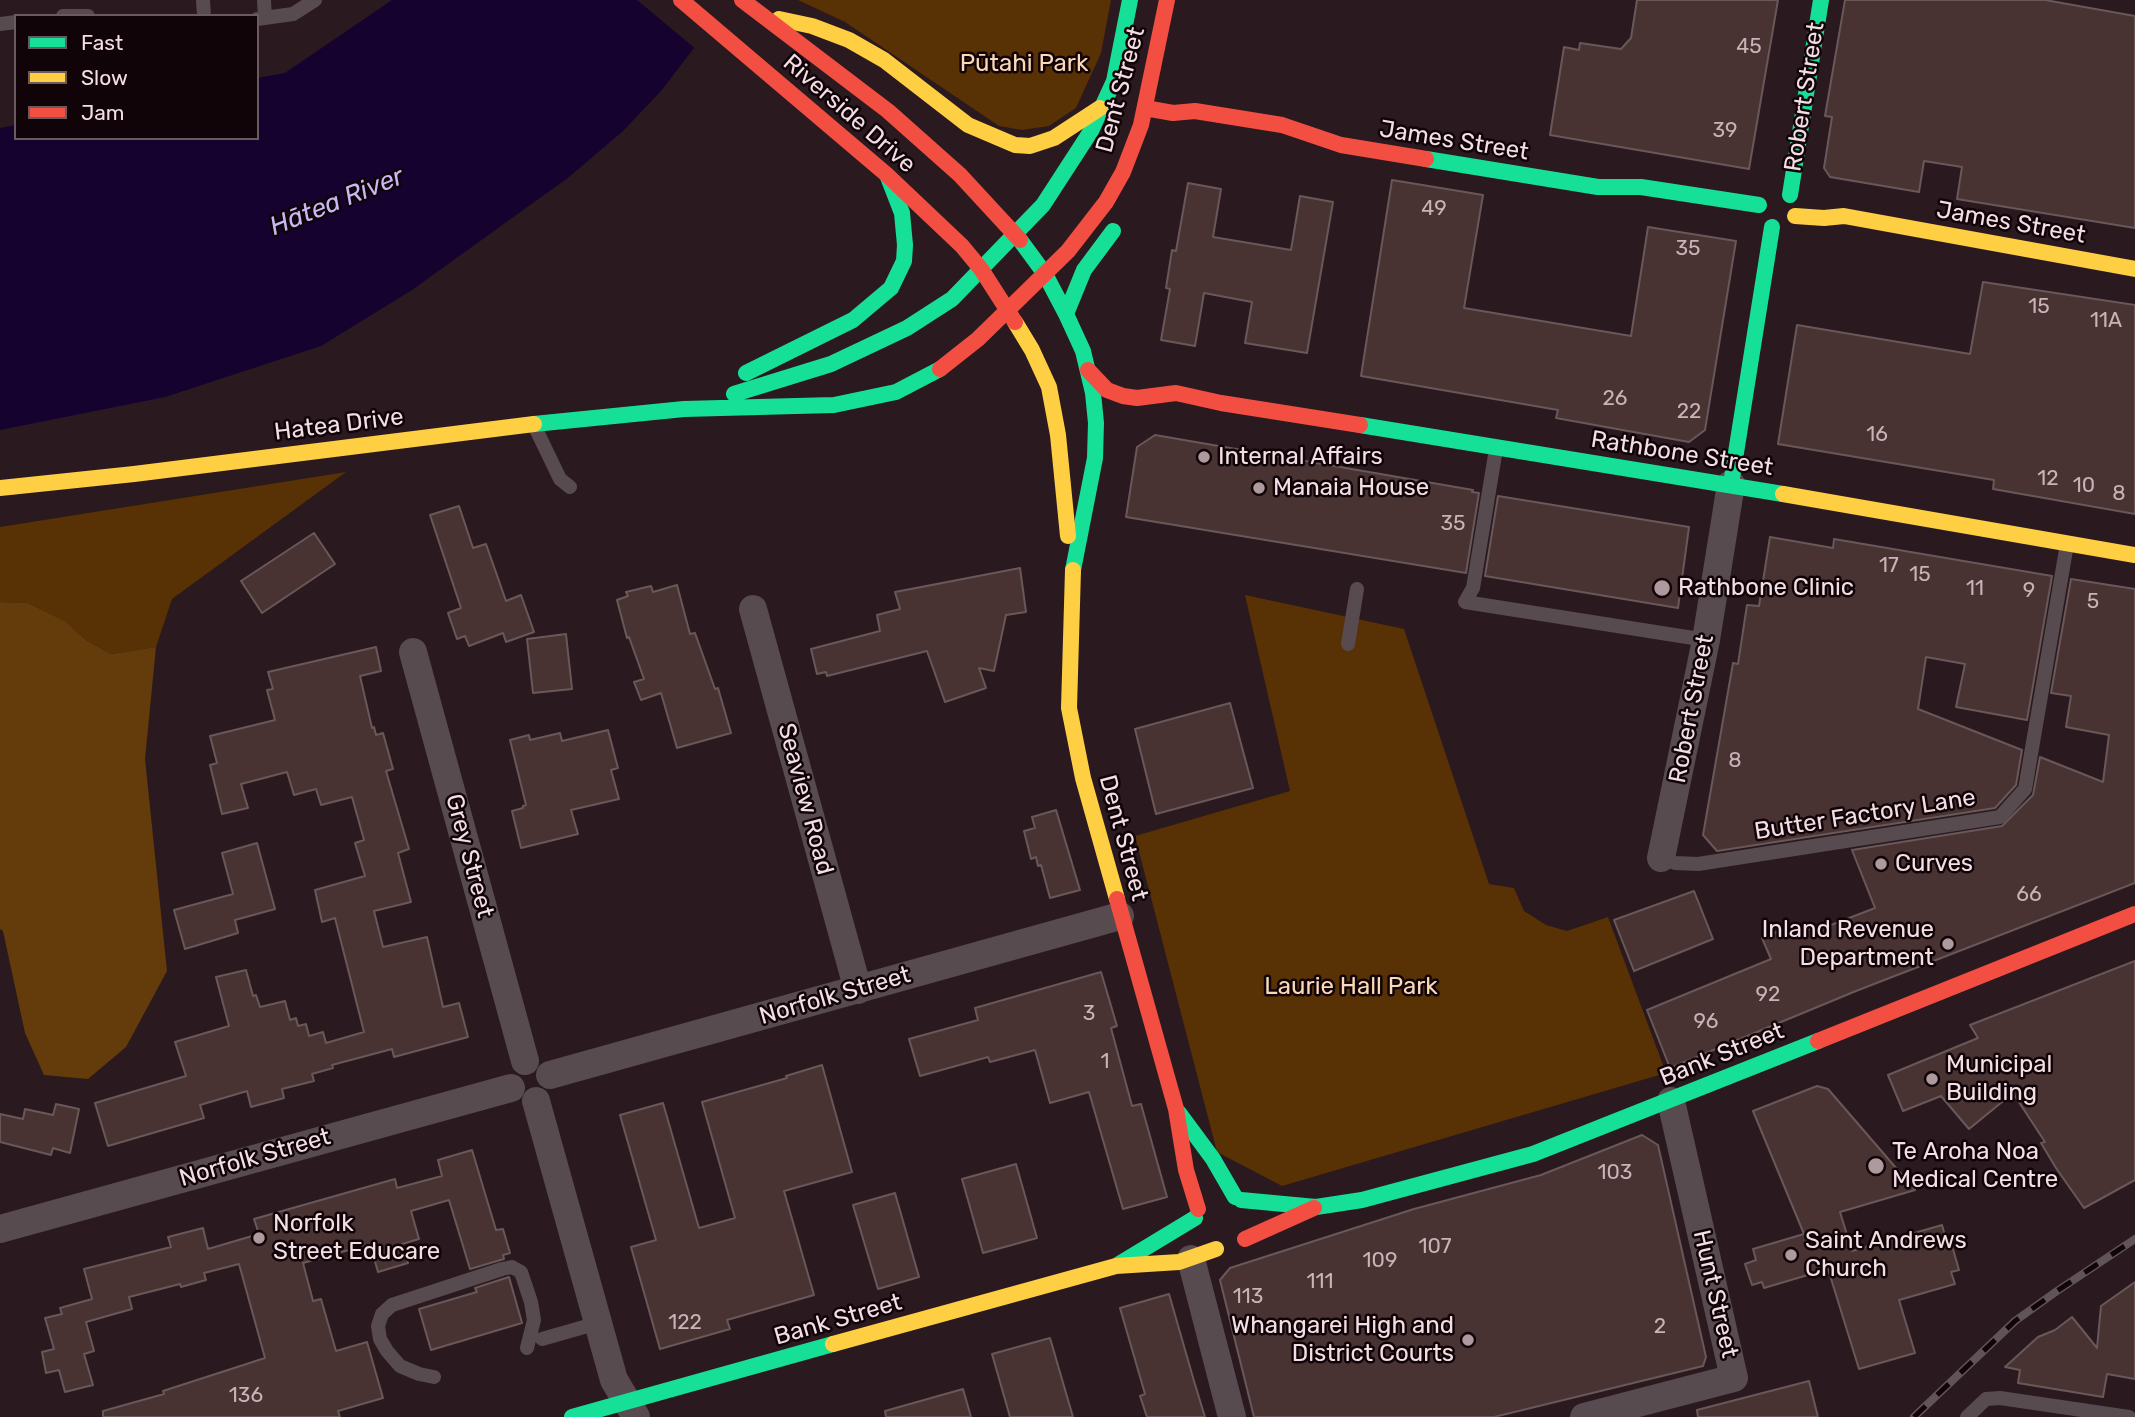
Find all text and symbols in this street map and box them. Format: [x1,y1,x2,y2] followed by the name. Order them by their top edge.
[14,14,259,140] legend
[1779,20,1831,174] street label: Robert Street
[1090,24,1152,156] street label: Dent Street
[81,30,123,55] text: Fast
[1736,34,1762,60] house number: 45
[777,49,921,179] street label: Riverside Drive
[960,50,1088,78] park label: Pūtahi Park
[81,65,128,90] text: Slow
[81,100,125,125] text: Jam
[1377,115,1531,167] street label: James Street
[1712,118,1738,144] house number: 39
[265,161,409,243] water label: Hātea River
[1421,196,1447,222] house number: 49
[1934,196,2088,250] street label: James Street
[1675,236,1701,262] house number: 35
[2028,294,2050,320] house number: 15
[2090,308,2122,334] house number: 11A
[1603,386,1627,412] house number: 26
[1677,399,1701,425] house number: 22
[273,403,405,447] street label: Hatea Drive
[1866,422,1888,448] house number: 16
[1589,425,1775,483] street label: Rathbone Street
[1218,443,1383,471] place label: Internal Affairs
[1196,449,1212,465] marker: Internal Affairs
[2037,466,2059,492] house number: 12
[2073,473,2095,499] house number: 10
[1273,474,1429,502] place label: Manaia House
[1251,480,1267,496] marker: Manaia House
[2112,481,2126,507] house number: 8
[1440,511,1466,537] house number: 35
[1879,553,1899,579] house number: 17
[1909,562,1931,588] house number: 15
[1678,574,1854,602] place label: Rathbone Clinic
[1966,576,1984,602] house number: 11
[1652,578,1672,598] marker: Rathbone Clinic
[2023,578,2035,604] house number: 9
[2087,589,2099,615] house number: 5
[1663,632,1721,786] street label: Robert Street
[771,720,839,878] street label: Seaview Road
[1728,748,1742,774] house number: 8
[1092,772,1154,904] street label: Dent Street
[1752,783,1978,847] street label: Butter Factory Lane
[439,791,499,921] street label: Grey Street
[1895,850,1973,878] place label: Curves
[1873,856,1889,872] marker: Curves
[2016,882,2042,908] house number: 66
[1762,916,1934,972] place label: Inland Revenue Department
[1940,936,1956,952] marker: Inland Revenue Department
[756,961,914,1031] street label: Norfolk Street
[1264,973,1438,1001] park label: Laurie Hall Park
[1756,982,1780,1008] house number: 92
[1083,1001,1095,1027] house number: 3
[1694,1009,1718,1035] house number: 96
[1656,1017,1788,1093] street label: Bank Street
[1101,1049,1109,1075] house number: 1
[1946,1051,2052,1107] place label: Municipal Building
[1924,1071,1940,1087] marker: Municipal Building
[176,1123,334,1193] street label: Norfolk Street
[1892,1138,2058,1194] place label: Te Aroha Noa Medical Centre
[1866,1156,1886,1176] marker: Te Aroha Noa Medical Centre
[1598,1160,1632,1186] house number: 103
[273,1210,440,1266] place label: Norfolk Street Educare
[1686,1227,1744,1361] street label: Hunt Street
[1805,1227,1967,1283] place label: Saint Andrews Church
[251,1230,267,1246] marker: Norfolk Street Educare
[1418,1234,1452,1260] house number: 107
[1783,1247,1799,1263] marker: Saint Andrews Church
[1363,1248,1397,1274] house number: 109
[1307,1269,1333,1295] house number: 111
[1233,1284,1263,1310] house number: 113
[771,1288,905,1352] street label: Bank Street
[668,1310,702,1336] house number: 122
[1231,1312,1454,1368] place label: Whangarei High and District Courts
[1654,1314,1666,1340] house number: 2
[1460,1332,1476,1348] marker: Whangarei High and District Courts
[229,1383,263,1409] house number: 136

